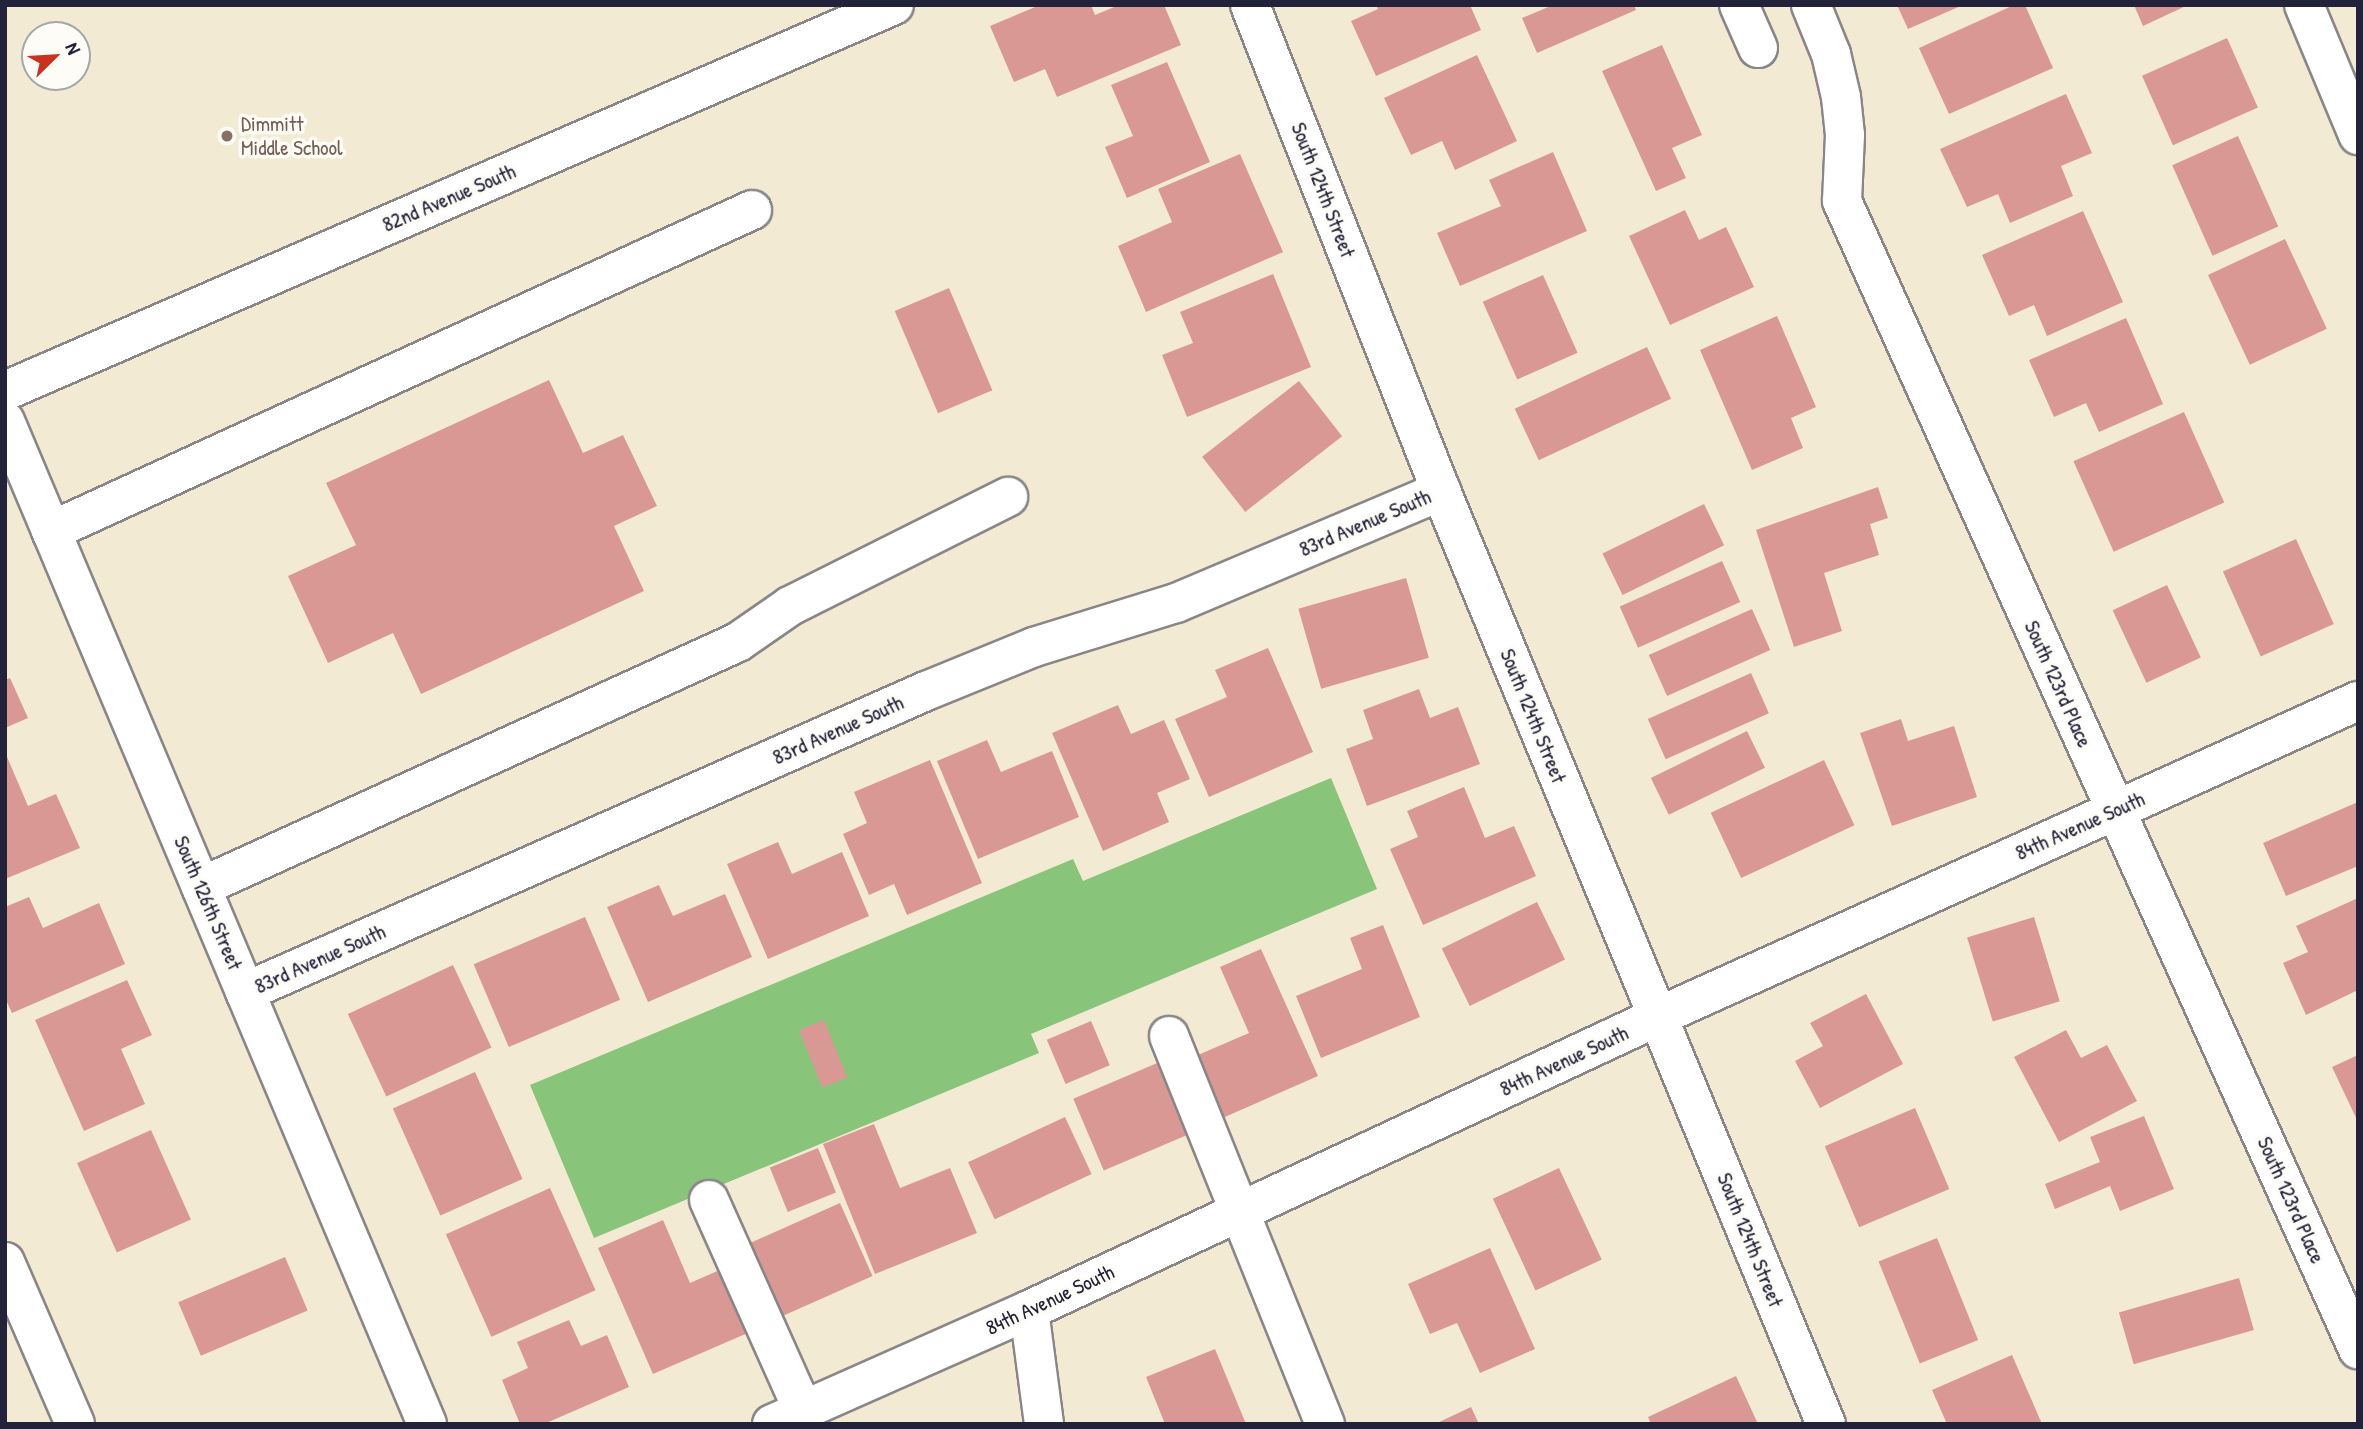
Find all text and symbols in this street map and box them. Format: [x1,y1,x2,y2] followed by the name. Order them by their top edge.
[21,21,91,91] north arrow
[59,38,87,58] text: N
[241,111,342,161] place label: Dimmitt Middle School
[1286,119,1360,261] street label: South 124th Street
[219,128,235,144] marker: Dimmitt Middle School
[379,159,519,237] street label: 82nd Avenue South
[1296,484,1434,562] street label: 83rd Avenue South
[2019,617,2097,751] street label: South 123rd Place
[1495,645,1571,787] street label: South 124th Street
[769,690,907,770] street label: 83rd Avenue South
[2012,786,2148,866] street label: 84th Avenue South
[168,832,248,974] street label: South 126th Street
[251,919,389,999] street label: 83rd Avenue South
[1496,1020,1632,1102] street label: 84th Avenue South
[2252,1133,2330,1267] street label: South 123rd Place
[1712,1169,1788,1311] street label: South 124th Street
[982,1259,1118,1341] street label: 84th Avenue South

